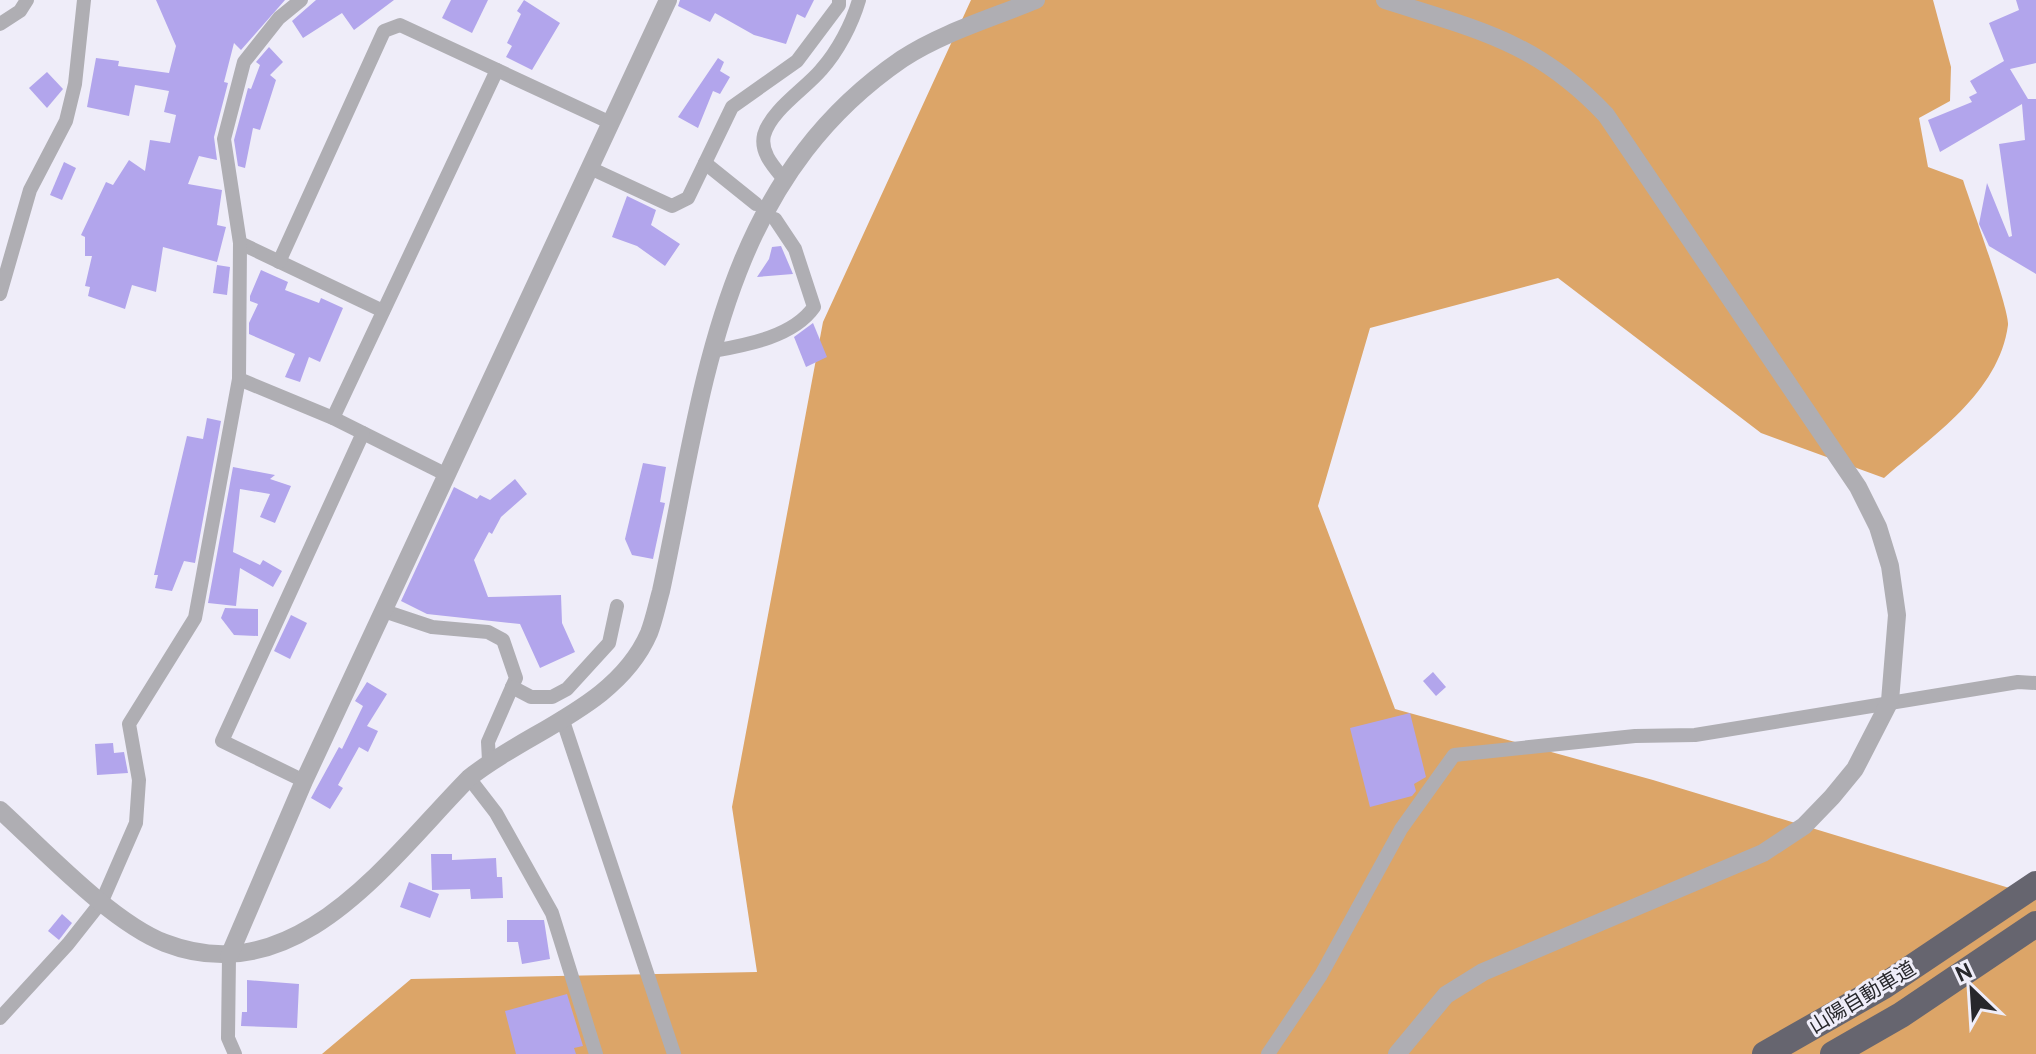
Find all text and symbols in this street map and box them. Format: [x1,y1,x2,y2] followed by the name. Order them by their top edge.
[1932,950,2012,1030] north arrow
[1805,957,1921,1041] street label: 山陽自動車道
[1952,959,1977,990] text: N

